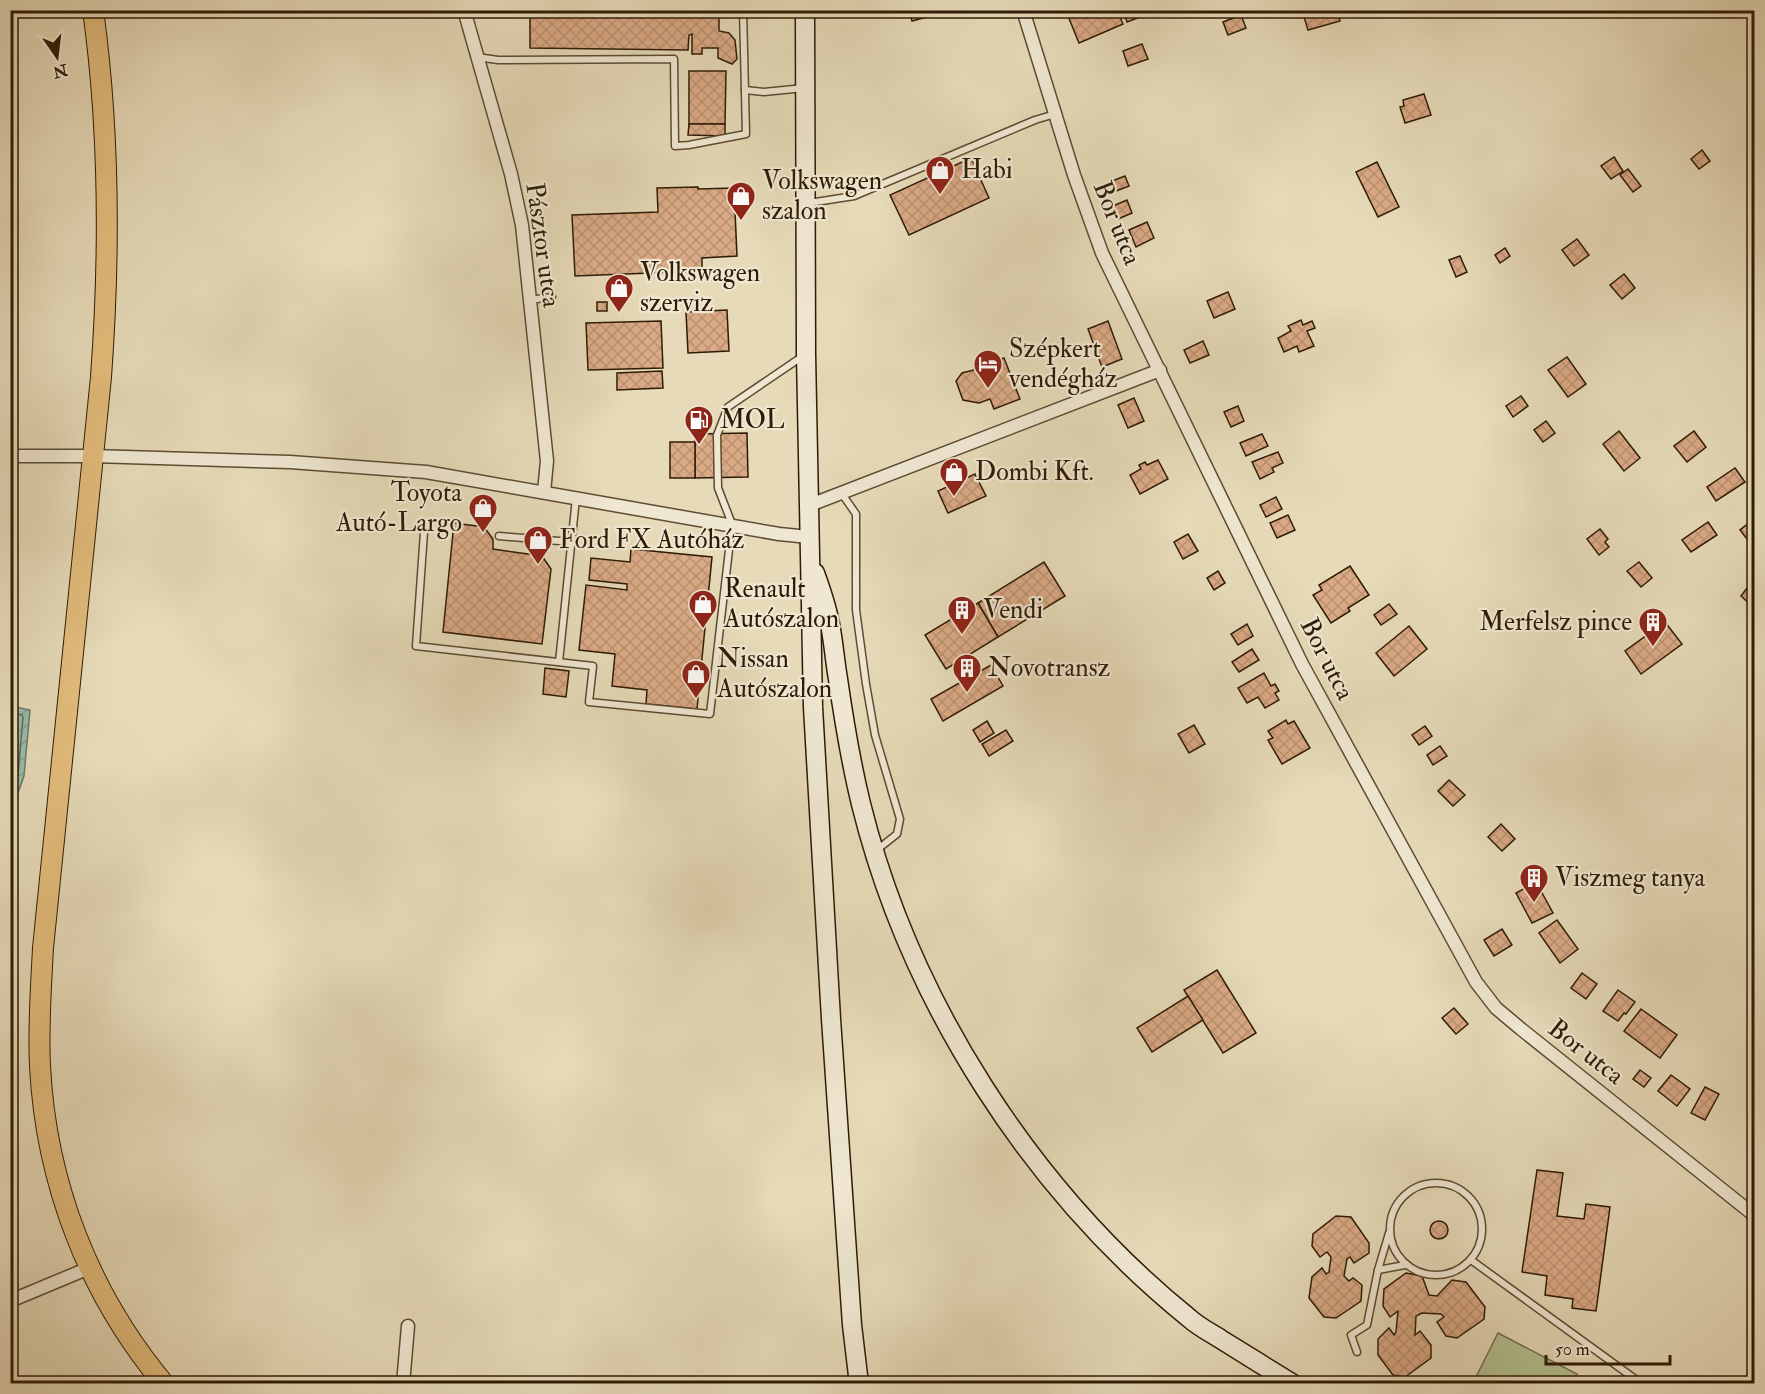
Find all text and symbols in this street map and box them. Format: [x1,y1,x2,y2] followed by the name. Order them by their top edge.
[27,27,87,87] north arrow
[50,59,71,82] text: N
[924,154,956,196] shop icon: Habi
[961,154,1013,186] place label: Habi
[762,165,882,227] place label: Volkswagen szalon
[1086,176,1148,270] street label: Bor utca
[725,180,757,222] shop icon: Volkswagen szalon
[518,181,568,310] street label: Pásztor utca
[640,257,760,319] place label: Volkswagen szerviz
[603,272,635,314] shop icon: Volkswagen szerviz
[1008,333,1118,395] place label: Szépkert vendégház
[972,348,1004,390] hotel icon: Szépkert vendégház
[683,404,715,446] fuel station icon: MOL
[720,404,785,436] place label: MOL
[938,456,970,498] shop icon: Dombi Kft.
[975,456,1094,488] place label: Dombi Kft.
[335,477,462,539] place label: Toyota Autó-Largo
[467,492,499,534] shop icon: Toyota Autó-Largo
[522,524,554,566] shop icon: Ford FX Autóház
[559,524,745,556] place label: Ford FX Autóház
[723,573,839,635] place label: Renault Autószalon
[687,588,719,630] shop icon: Renault Autószalon
[946,594,978,636] building icon: Vendi
[983,594,1043,626] place label: Vendi
[1479,606,1632,639] place label: Merfelsz pince
[1637,606,1669,648] building icon: Merfelsz pince
[1293,613,1361,706] street label: Bor utca
[716,643,832,705] place label: Nissan Autószalon
[951,652,983,694] building icon: Novotransz
[988,652,1111,684] place label: Novotransz
[680,658,712,700] shop icon: Nissan Autószalon
[1518,862,1550,904] building icon: Viszmeg tanya
[1555,862,1706,894] place label: Viszmeg tanya
[1542,1012,1631,1092] street label: Bor utca
[1546,1328,1670,1366] scale bar
[1555,1338,1590,1361] text: 50 m

